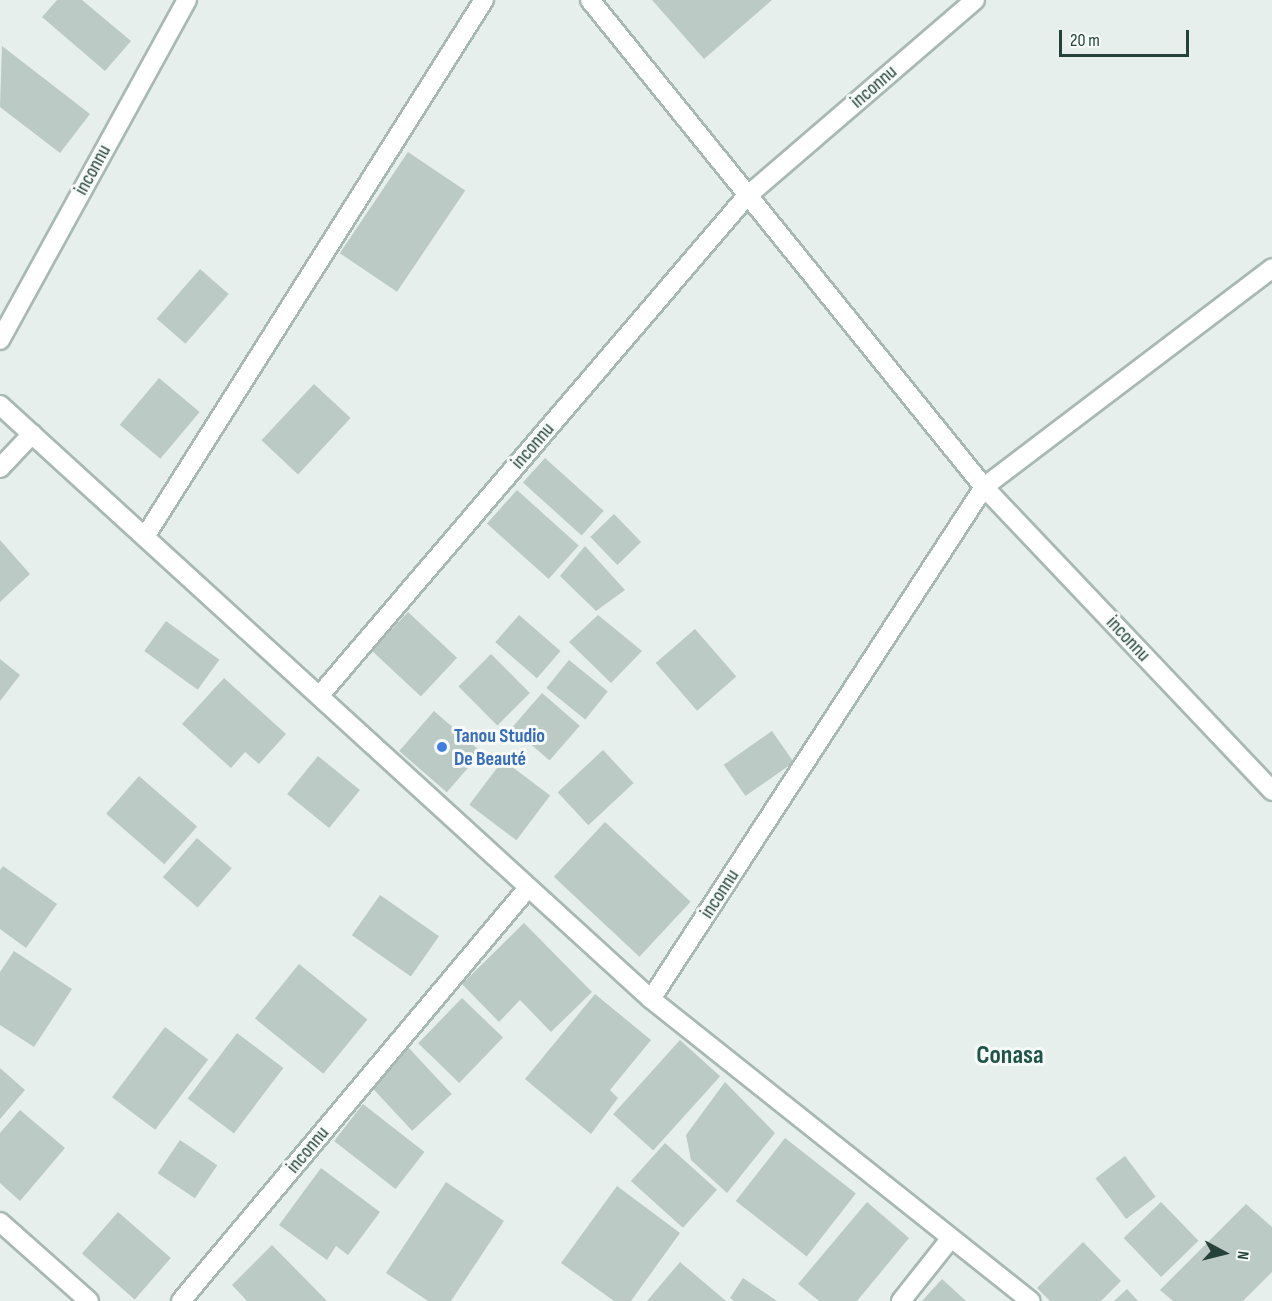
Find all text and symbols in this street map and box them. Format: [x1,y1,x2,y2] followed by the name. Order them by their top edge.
[1062,18,1192,56] scale bar
[1070,30,1100,51] text: 20 m
[846,60,902,114] street label: inconnu
[69,141,117,199] street label: inconnu
[506,418,560,474] street label: inconnu
[1101,611,1155,667] street label: inconnu
[454,724,545,771] place label: Tanou Studio De Beauté
[435,740,449,754] marker: Tanou Studio De Beauté
[695,865,745,923] street label: inconnu
[976,1040,1044,1072] district label: Conasa
[281,1122,335,1178] street label: inconnu
[1194,1223,1254,1283] north arrow
[1232,1250,1252,1261] text: N

